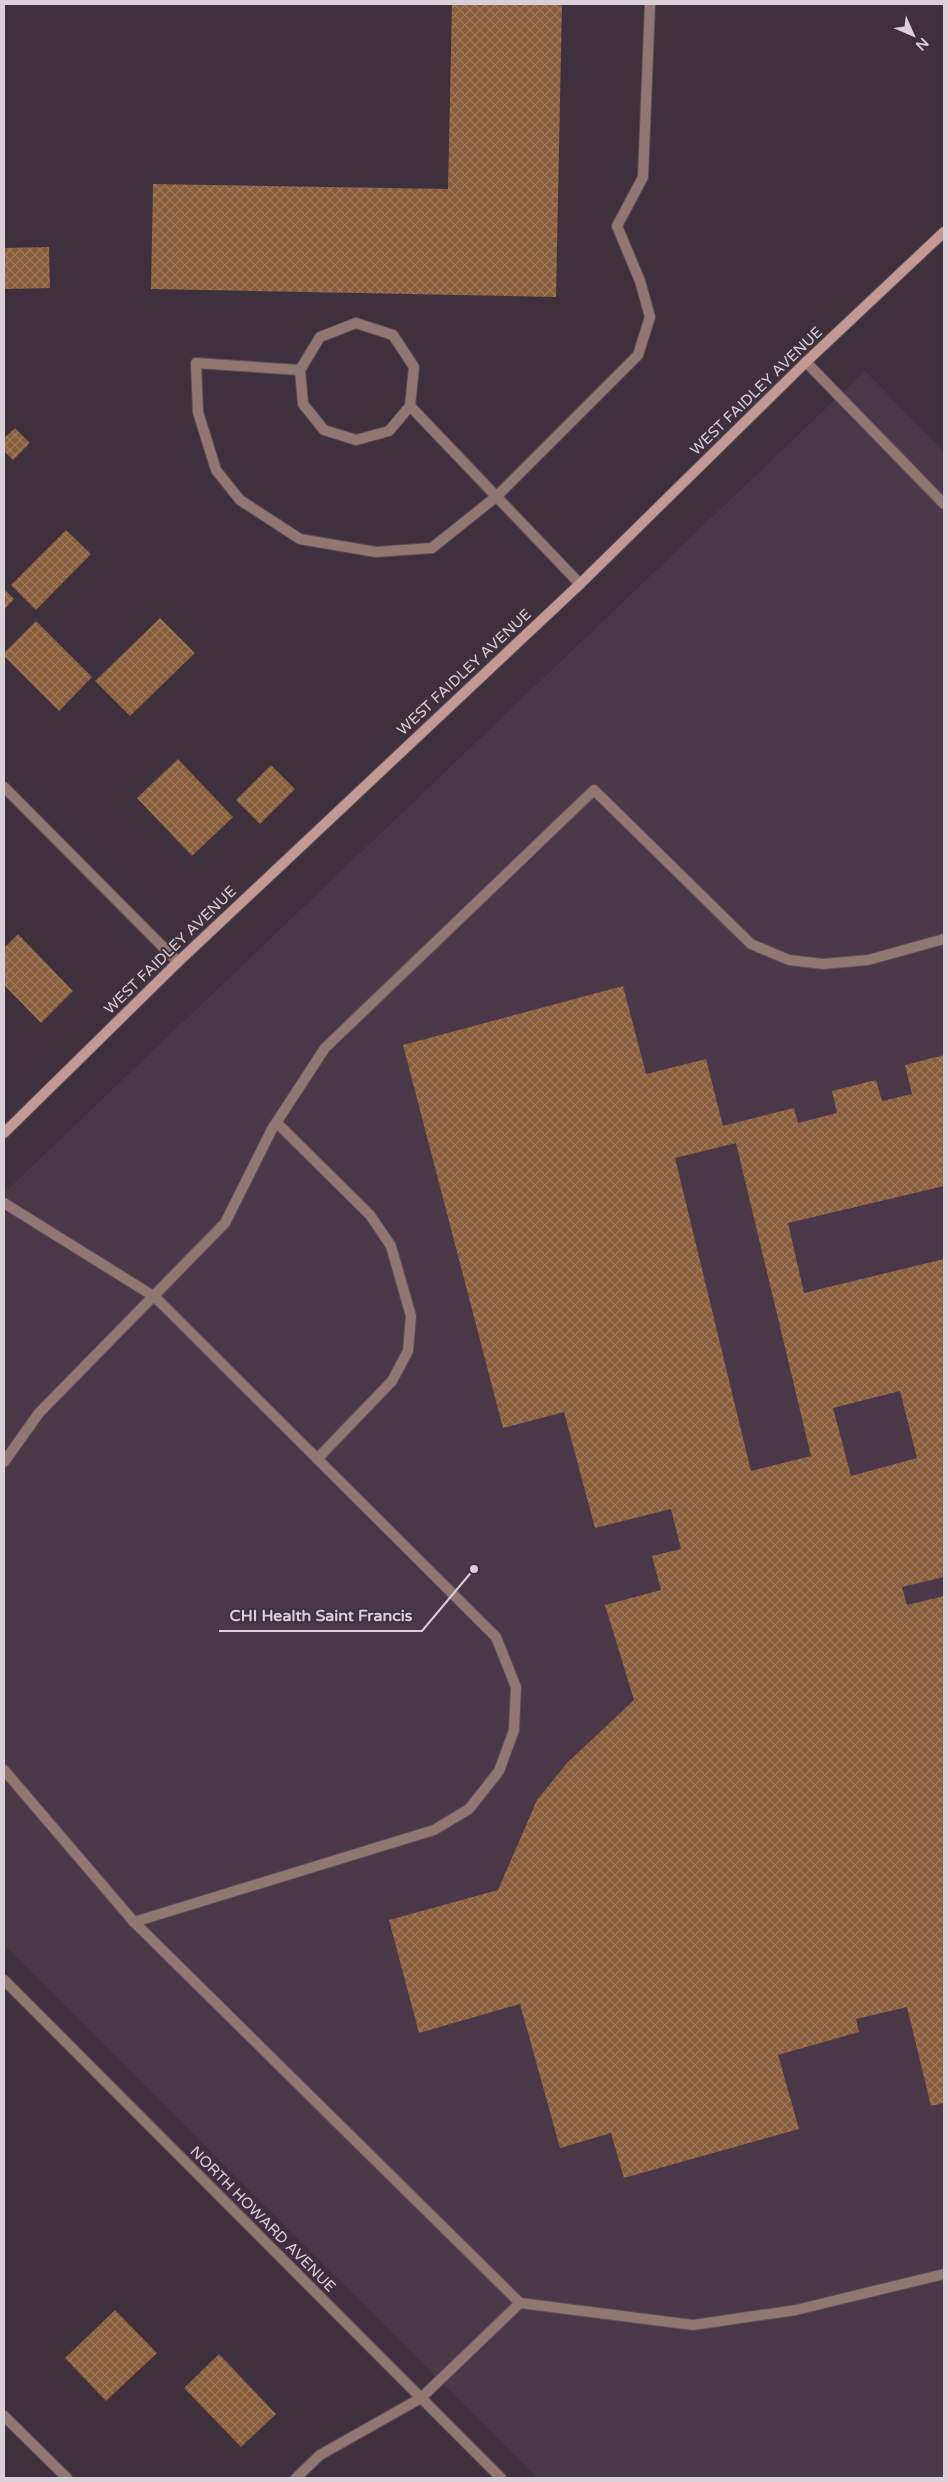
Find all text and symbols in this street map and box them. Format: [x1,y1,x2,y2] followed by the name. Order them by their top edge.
[888,10,938,60] north arrow
[912,34,932,54] text: N
[686,323,826,459] street label: WEST FAIDLEY AVENUE
[393,605,535,739] street label: WEST FAIDLEY AVENUE
[100,882,240,1018] street label: WEST FAIDLEY AVENUE
[219,1600,422,1631] callout: CHI Health Saint Francis
[230,1606,413,1626] text: CHI Health Saint Francis
[186,2142,340,2296] street label: NORTH HOWARD AVENUE

